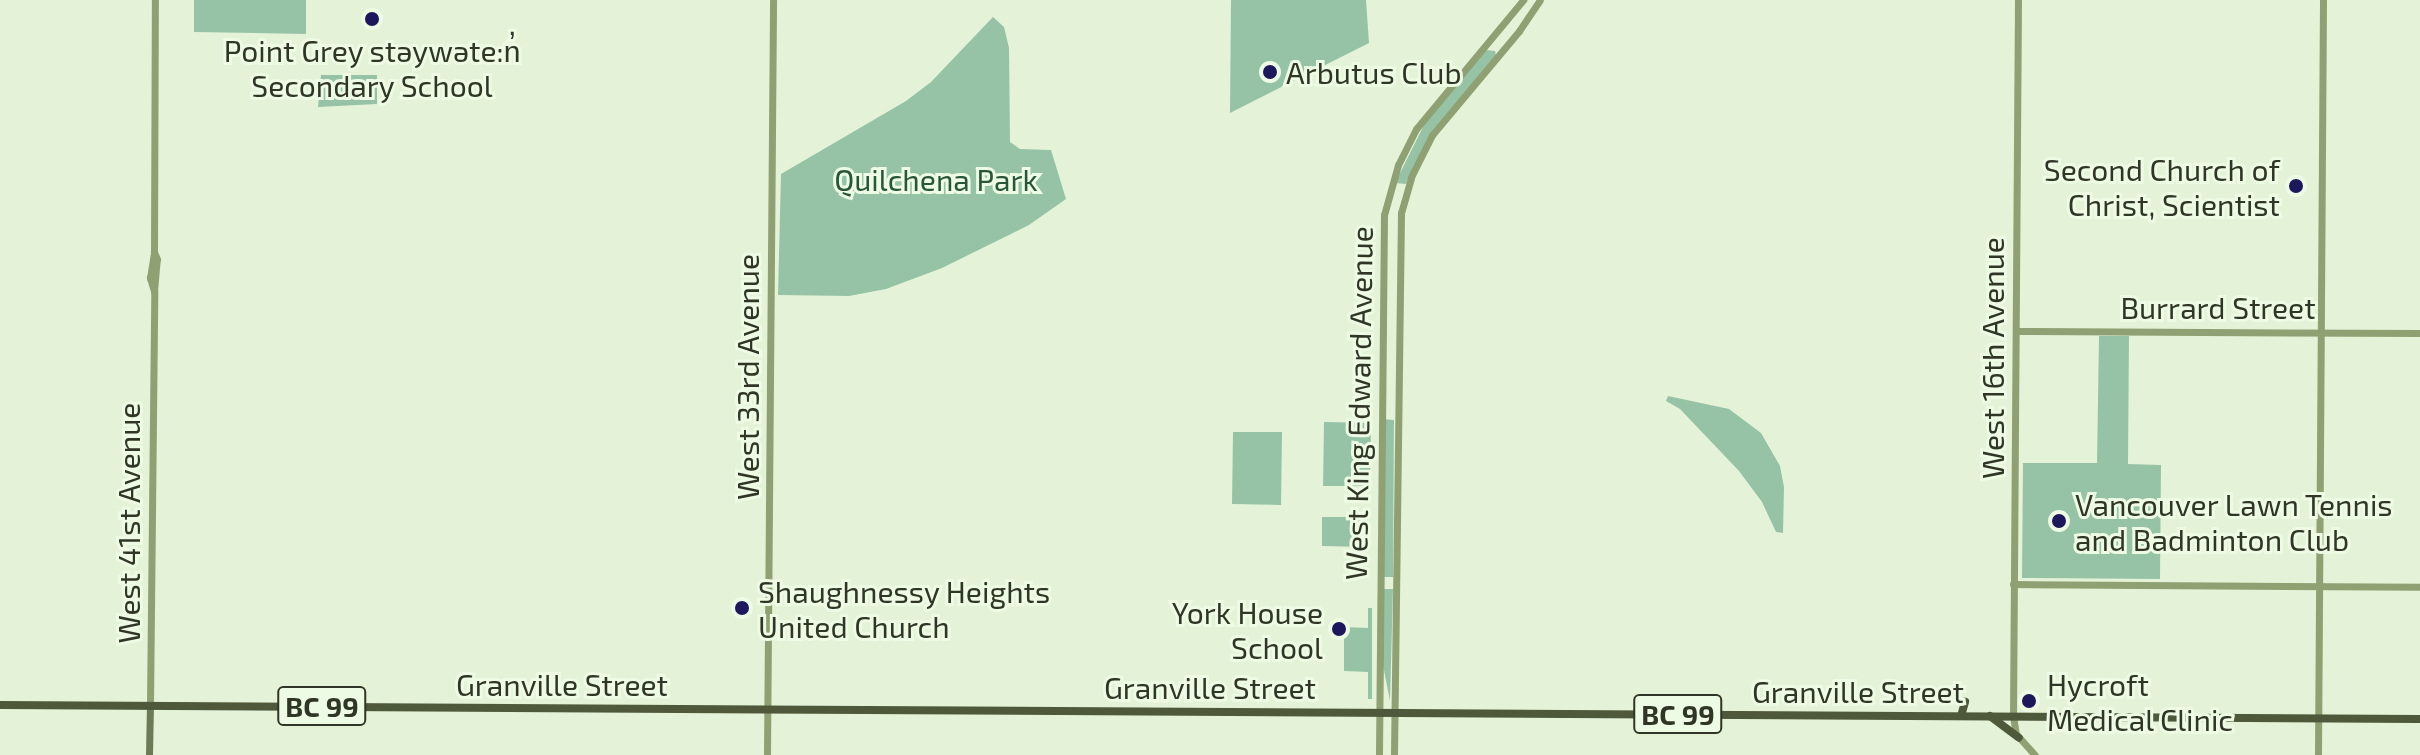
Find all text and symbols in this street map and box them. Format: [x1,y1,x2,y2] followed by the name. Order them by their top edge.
[363,10,381,28] marker: Point Grey stəywəte:n̓ Secondary School
[223,32,521,102] place label: Point Grey stəywəte:n̓ Secondary School
[1286,54,1462,90] place label: Arbutus Club
[1261,63,1279,81] marker: Arbutus Club
[2044,151,2280,222] place label: Second Church of Christ, Scientist
[834,161,1038,197] park label: Quilchena Park
[2287,177,2305,195] marker: Second Church of Christ, Scientist
[1337,225,1379,581] street label: West King Edward Avenue
[1974,237,2010,479] street label: West 16th Avenue
[729,254,765,500] street label: West 33rd Avenue
[2120,289,2316,325] street label: Burrard Street
[110,402,146,644] street label: West 41st Avenue
[2075,486,2394,556] place label: Vancouver Lawn Tennis and Badminton Club
[2050,512,2068,530] marker: Vancouver Lawn Tennis and Badminton Club
[758,573,1051,644] place label: Shaughnessy Heights United Church
[1171,594,1323,664] place label: York House School
[733,599,751,617] marker: Shaughnessy Heights United Church
[1330,620,1348,638] marker: York House School
[456,666,668,702] street label: Granville Street
[2047,666,2234,736] place label: Hycroft Medical Clinic
[1104,669,1316,705] street label: Granville Street
[1752,673,1964,709] street label: Granville Street
[276,682,368,730] road number: BC 99
[1632,690,1724,738] road number: BC 99
[2018,690,2040,712] marker: Hycroft Medical Clinic

